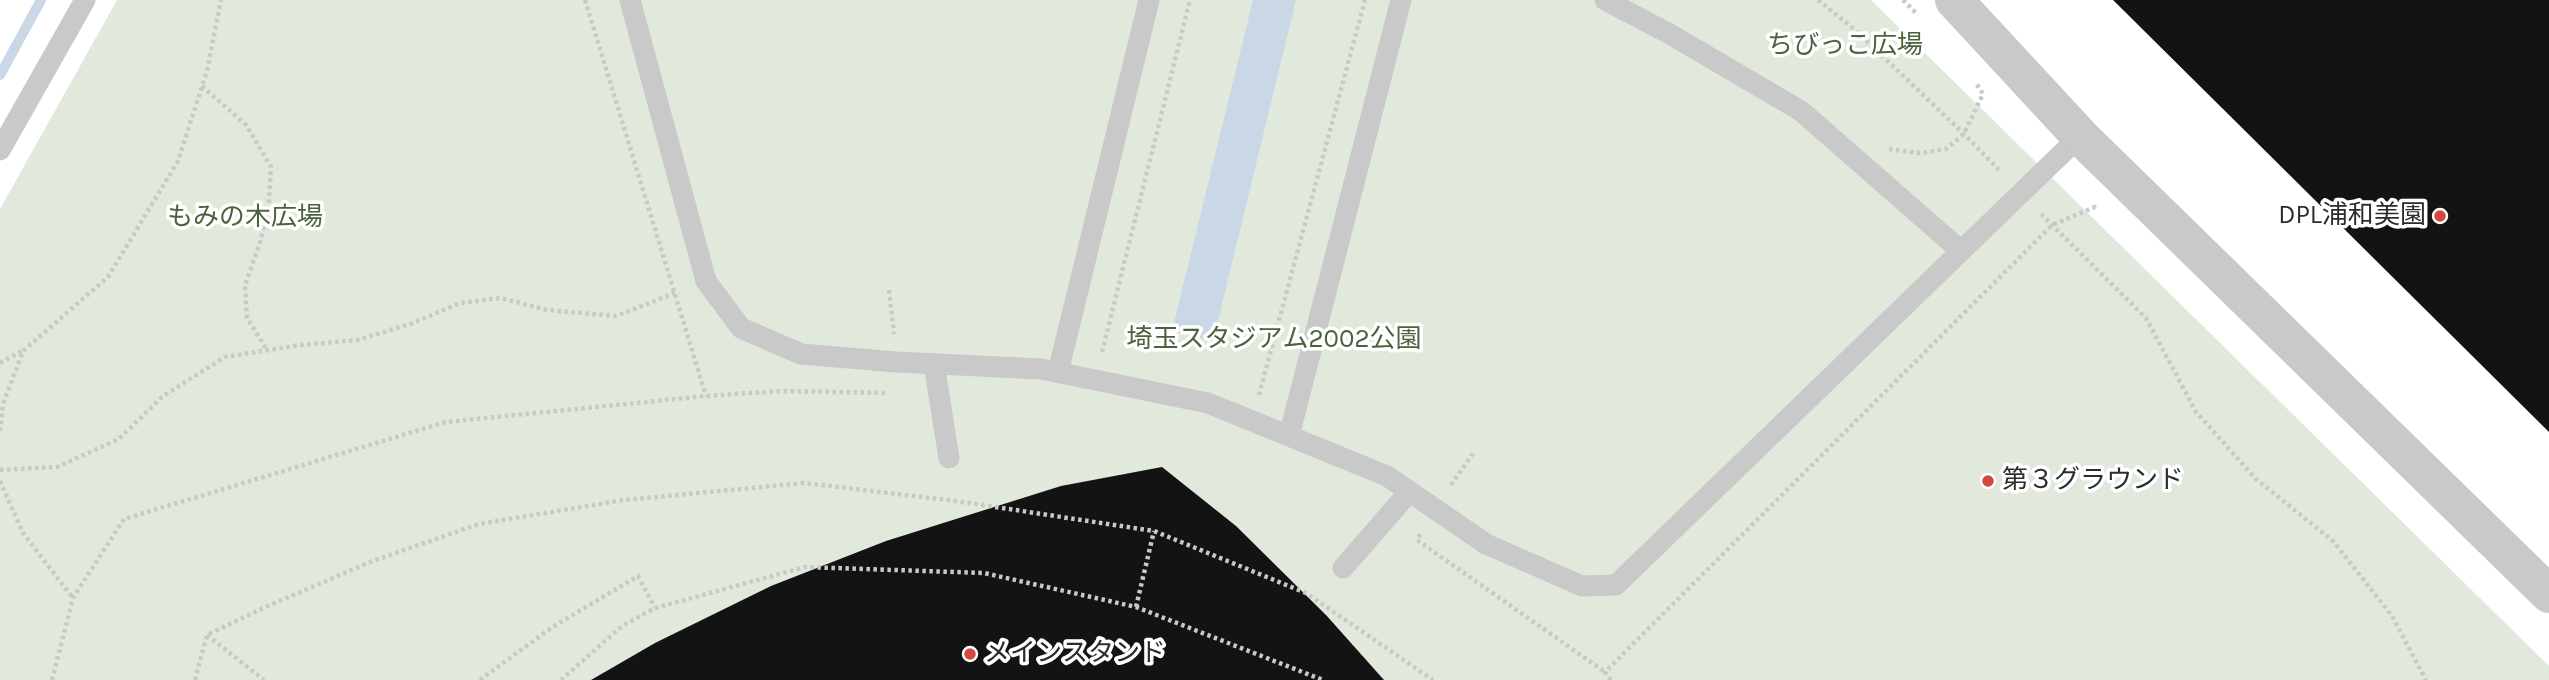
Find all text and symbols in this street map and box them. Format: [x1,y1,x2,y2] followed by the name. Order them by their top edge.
[1767,30,1923,62] park label: ちびっこ広場
[2278,200,2426,232] place label: DPL浦和美園
[167,202,323,234] park label: もみの木広場
[2432,208,2448,224] marker: DPL浦和美園
[1127,324,1421,356] park label: 埼玉スタジアム2002公園
[2002,465,2184,497] place label: 第３グラウンド
[1980,473,1996,489] marker: 第３グラウンド
[984,638,1166,670] place label: メインスタンド
[962,646,978,662] marker: メインスタンド

